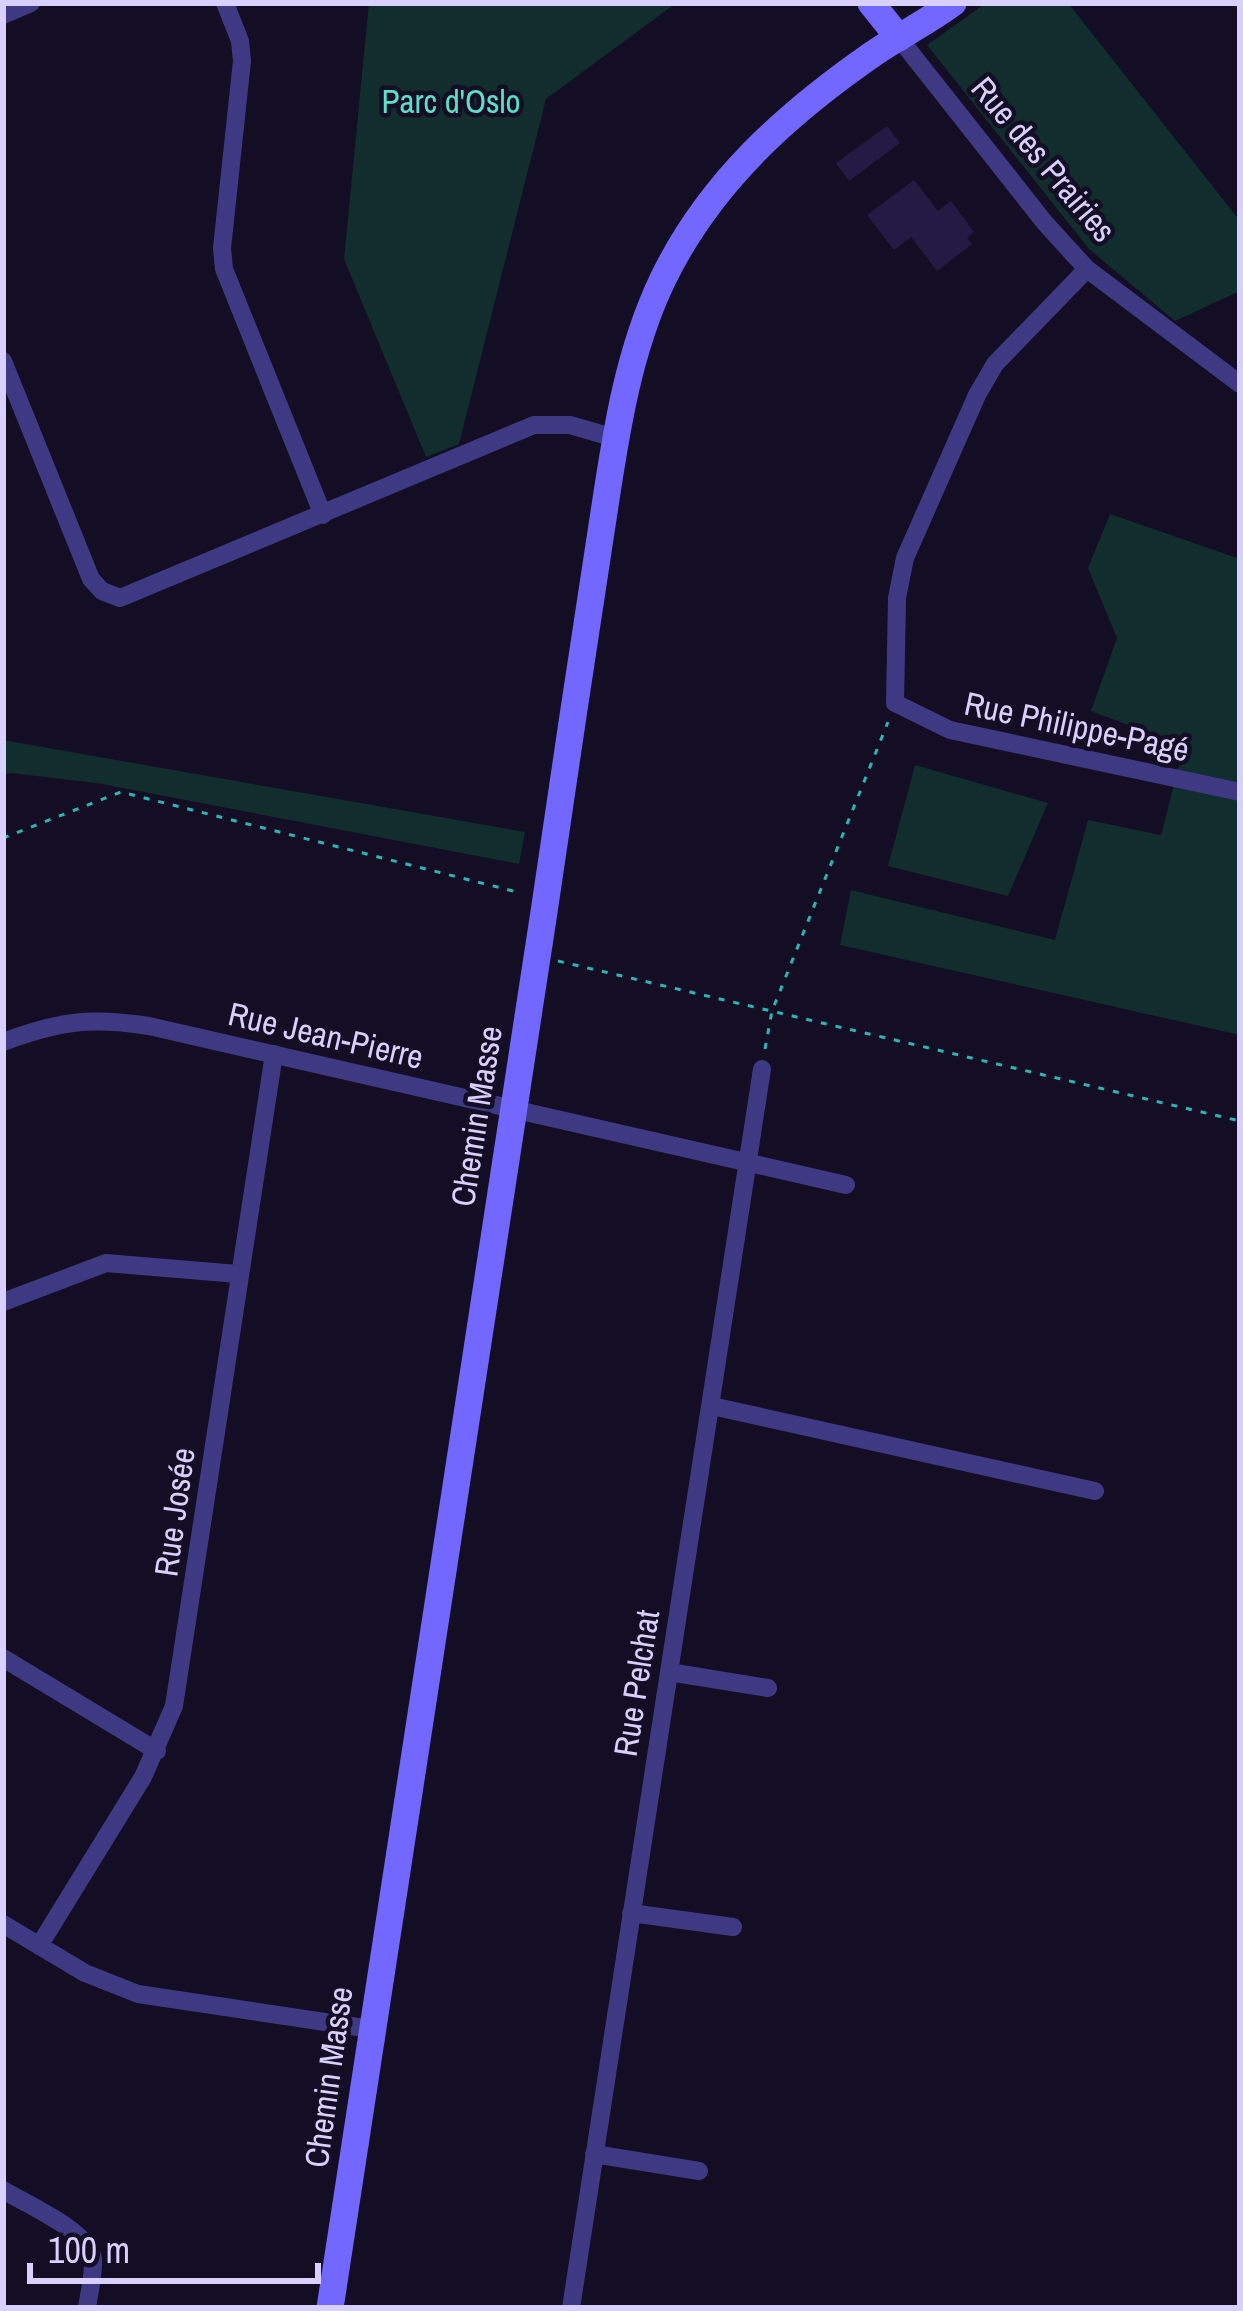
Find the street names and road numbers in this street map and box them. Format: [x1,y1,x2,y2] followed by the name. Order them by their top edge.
[962,67,1126,251] street label: Rue des Prairies
[961,681,1193,771] street label: Rue Philippe-Pagé
[224,991,428,1079] street label: Rue Jean-Pierre
[440,1023,512,1209] street label: Chemin Masse
[143,1445,205,1579] street label: Rue Josée
[603,1607,669,1759] street label: Rue Pelchat
[294,1984,362,2170] street label: Chemin Masse

